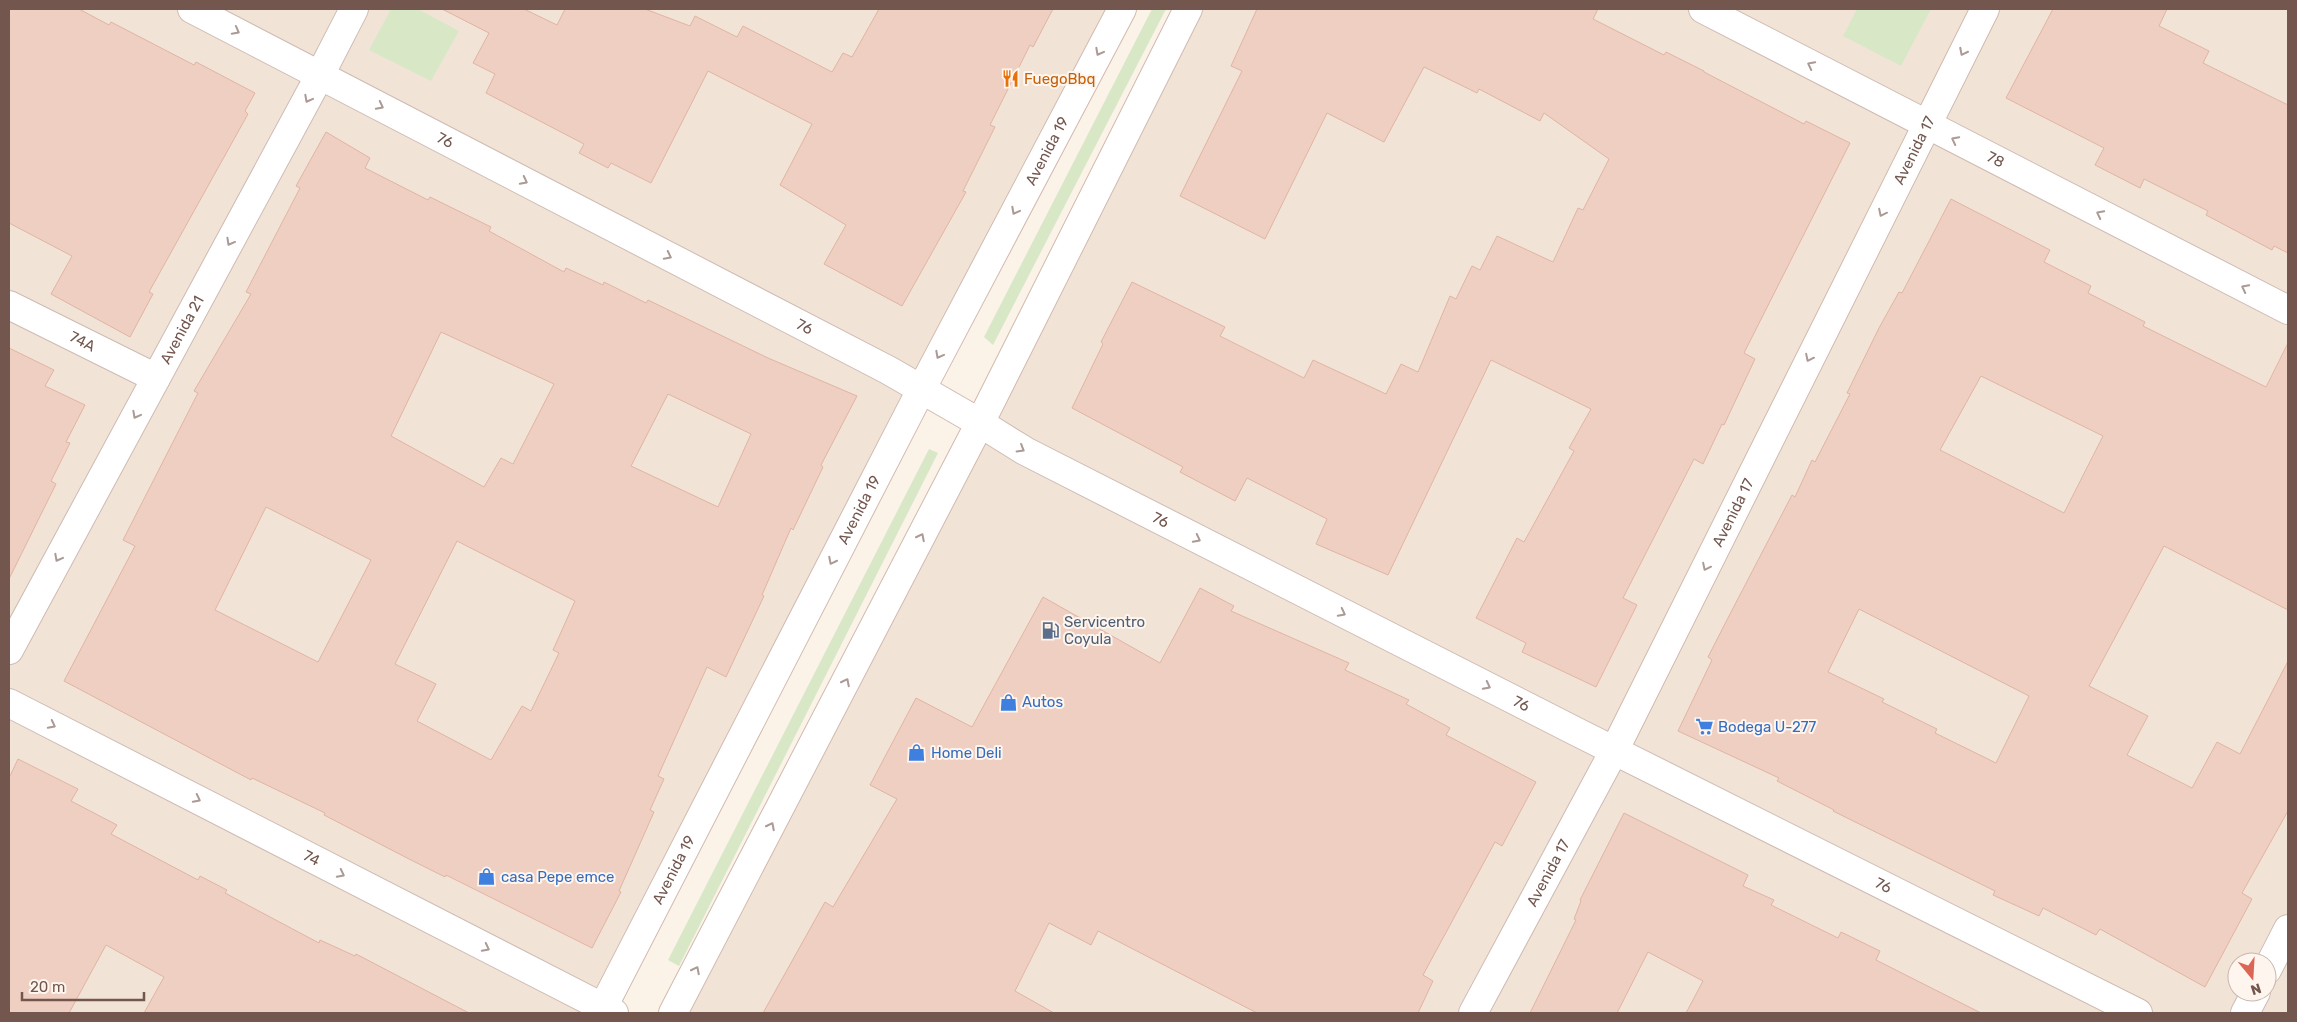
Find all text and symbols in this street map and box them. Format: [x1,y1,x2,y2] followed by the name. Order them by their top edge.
[230,25,239,35] one-way arrow
[1095,47,1105,56] one-way arrow
[1959,47,1969,56] one-way arrow
[1807,61,1816,71] one-way arrow
[1000,69,1020,89] restaurant icon: FuegoBbq
[1024,70,1095,88] place label: FuegoBbq
[304,94,314,103] one-way arrow
[374,100,383,110] one-way arrow
[1890,113,1939,187] street label: Avenida 17
[1022,114,1073,188] street label: Avenida 19
[434,128,456,152] street label: 76
[1952,136,1961,146] one-way arrow
[1984,148,2007,171] street label: 78
[519,175,528,185] one-way arrow
[1011,206,1021,215] one-way arrow
[1878,208,1888,217] one-way arrow
[2096,210,2105,220] one-way arrow
[226,236,236,245] one-way arrow
[663,250,672,260] one-way arrow
[2241,284,2250,294] one-way arrow
[156,293,208,367] street label: Avenida 21
[793,315,816,338] street label: 76
[67,328,98,355] street label: 74A
[935,349,945,358] one-way arrow
[1805,353,1815,362] one-way arrow
[132,410,142,419] one-way arrow
[1016,442,1025,452] one-way arrow
[834,472,884,547] street label: Avenida 19
[1709,475,1758,550] street label: Avenida 17
[1149,508,1172,532] street label: 76
[1192,533,1201,543] one-way arrow
[915,534,925,543] one-way arrow
[55,553,65,562] one-way arrow
[828,556,838,565] one-way arrow
[1702,561,1712,570] one-way arrow
[1337,607,1346,617] one-way arrow
[1064,613,1145,648] place label: Servicentro Coyula
[1040,621,1060,641] fuel station icon: Servicentro Coyula
[840,678,850,687] one-way arrow
[1482,680,1491,691] one-way arrow
[998,692,1018,712] shop icon: Autos
[1510,692,1533,715] street label: 76
[1022,693,1063,711] place label: Autos
[1694,717,1714,737] supermarket icon: Bodega U-277
[1718,718,1816,736] place label: Bodega U-277
[47,719,56,729] one-way arrow
[907,743,927,763] shop icon: Home Deli
[931,744,1002,762] place label: Home Deli
[192,793,201,803] one-way arrow
[765,822,775,831] one-way arrow
[649,832,699,907] street label: Avenida 19
[1523,836,1574,910] street label: Avenida 17
[300,846,323,870] street label: 74
[477,867,497,887] shop icon: casa Pepe emce
[336,868,345,878] one-way arrow
[501,868,615,886] place label: casa Pepe emce
[1872,874,1895,897] street label: 76
[481,942,490,952] one-way arrow
[2227,952,2277,1002] north arrow
[690,966,700,975] one-way arrow
[22,970,145,1002] scale bar
[30,978,65,996] text: 20 m
[2248,979,2263,999] text: N

